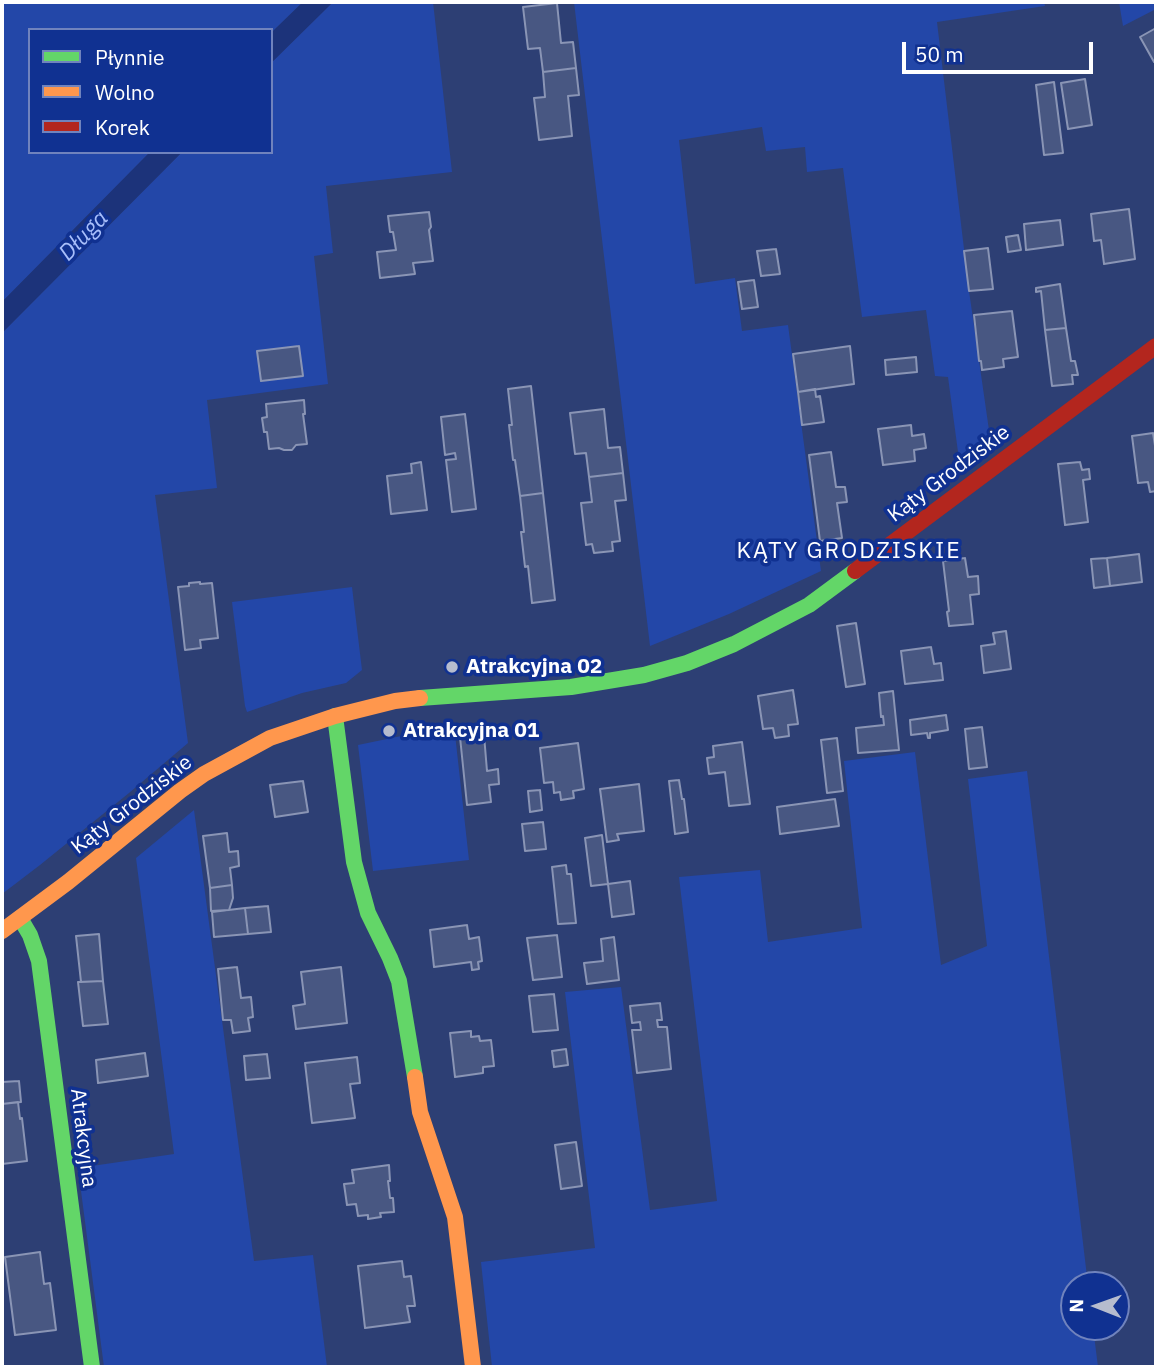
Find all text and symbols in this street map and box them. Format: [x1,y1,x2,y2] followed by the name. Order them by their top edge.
[28,28,273,154] legend
[906,28,1097,72] scale bar
[915,40,964,68] text: 50 m
[95,43,164,71] text: Płynnie
[95,78,155,106] text: Wolno
[95,113,150,141] text: Korek
[54,205,114,267] water label: Długa
[883,420,1015,528] street label: Kąty Grodziskie
[738,537,960,565] district label: KĄTY GRODZISKIE
[466,654,602,680] place label: Atrakcyjna 02
[444,659,460,675] marker: Atrakcyjna 02
[403,718,539,744] place label: Atrakcyjna 01
[381,723,397,739] marker: Atrakcyjna 01
[67,750,197,860] street label: Kąty Grodziskie
[64,1087,102,1189] street label: Atrakcyjna
[1060,1271,1130,1341] north arrow
[1064,1299,1088,1313] text: N

